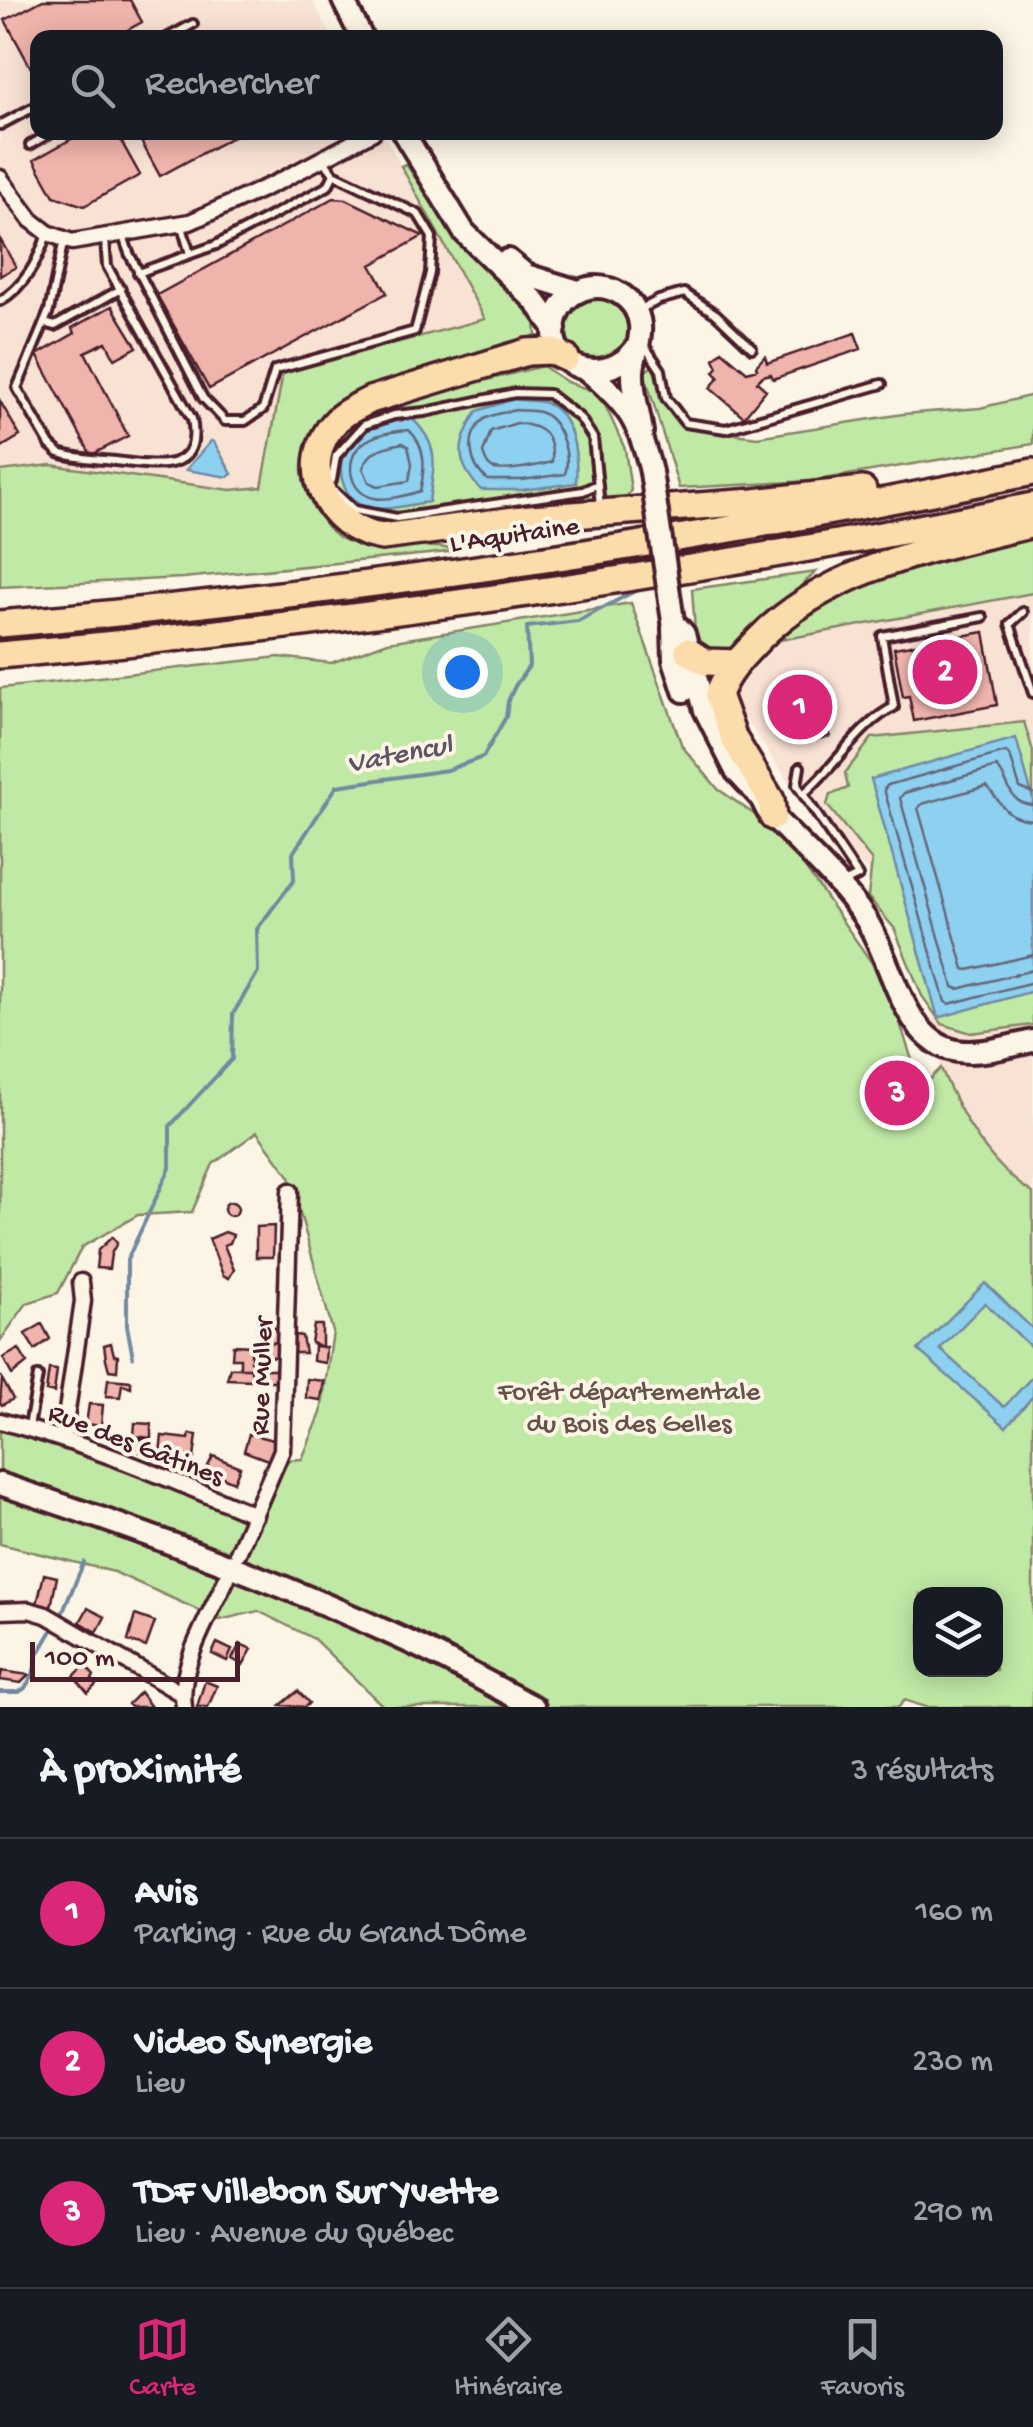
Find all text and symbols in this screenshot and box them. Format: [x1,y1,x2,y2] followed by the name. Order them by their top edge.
[30,30,1003,140] search box
[65,58,120,113] icon: search
[145,63,317,107] text: Rechercher
[448,511,582,562] street label: L'Aquitaine
[912,634,978,710] pin: 2
[437,647,488,698] your location
[768,670,832,744] pin: 1
[344,729,458,784] water label: Vatencul
[864,1056,930,1130] pin: 3
[245,1314,282,1436] street label: Rue Muller
[497,1377,761,1442] park label: Forêt départementale du Bois des Gelles
[43,1398,229,1495] street label: Rue des Gâtines
[913,1587,1003,1677] map controls
[913,1587,1003,1677] button: layers
[30,1637,240,1682] scale bar
[45,1643,115,1676] text: 100 m
[40,1748,241,1797] text: À proximité
[851,1753,993,1791] text: 3 résultats
[135,1872,196,1916] text: Avis
[66,1894,79,1932] text: 1
[915,1894,993,1932] text: 160 m
[135,1916,526,1954] text: Parking · Rue du Grand Dôme
[135,2022,372,2066] text: Video Synergie
[65,2044,80,2082] text: 2
[912,2044,993,2082] text: 230 m
[135,2066,185,2104] text: Lieu
[135,2172,498,2216] text: TDF Villebon Sur Yvette
[64,2194,81,2232] text: 3
[913,2194,993,2232] text: 290 m
[135,2216,453,2254] text: Lieu · Avenue du Québec
[129,2312,196,2405] tab: Carte
[454,2312,562,2405] tab: Itinéraire
[821,2312,904,2405] tab: Favoris

